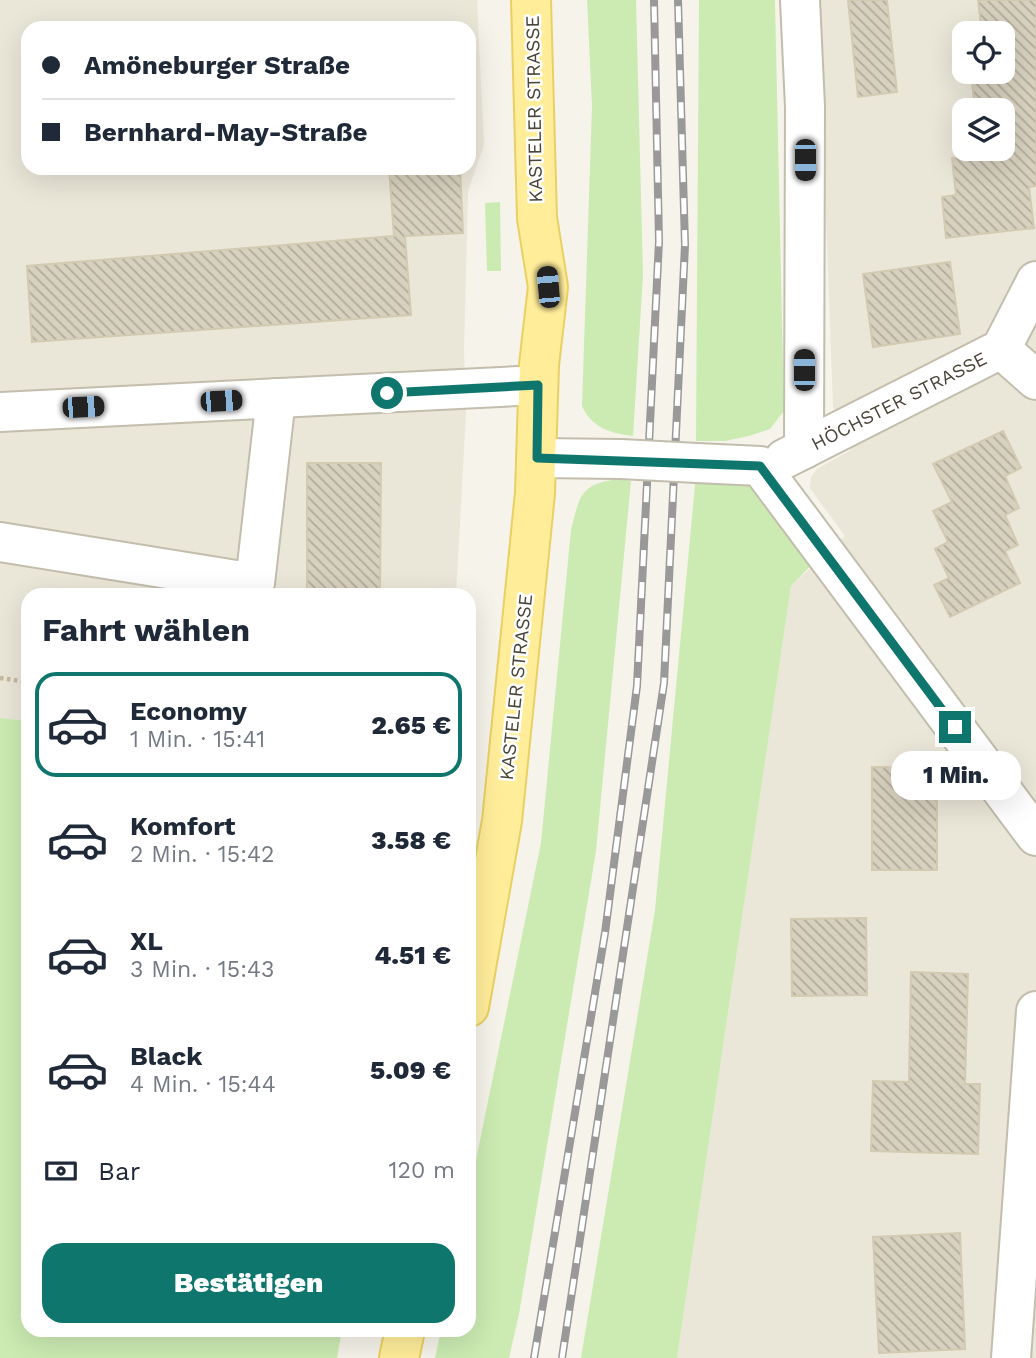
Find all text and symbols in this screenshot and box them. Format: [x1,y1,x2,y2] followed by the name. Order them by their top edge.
[521,15,547,203] street label: KASTELER STRASSE
[952,21,1015,161] map controls
[952,21,1015,84] button: locate
[84,50,350,80] text: Amöneburger Straße
[952,98,1015,161] button: layers
[84,117,368,147] text: Bernhard-May-Straße
[795,139,816,181] car
[536,265,561,309] car
[807,347,991,455] street label: HÖCHSTER STRASSE
[794,349,815,391] car
[371,377,403,409] route start
[200,389,243,413] car
[62,395,105,419] car
[495,593,537,781] street label: KASTELER STRASSE
[42,611,250,649] text: Fahrt wählen
[46,693,109,756] icon: car
[130,696,247,726] text: Economy
[371,710,451,740] text: 2.65 €
[939,711,971,743] route end
[130,726,265,753] text: 1 Min. · 15:41
[890,752,1020,800] callout: 1 Min.
[923,762,989,789] text: 1 Min.
[46,808,109,871] icon: car
[130,811,235,841] text: Komfort
[371,825,451,855] text: 3.58 €
[130,841,274,868] text: 2 Min. · 15:42
[46,923,109,986] icon: car
[130,926,163,956] text: XL
[374,940,451,970] text: 4.51 €
[130,956,274,983] text: 3 Min. · 15:43
[46,1038,109,1101] icon: car
[130,1041,202,1071] text: Black
[370,1055,451,1085] text: 5.09 €
[130,1071,276,1098] text: 4 Min. · 15:44
[42,1152,80,1190] icon: cash
[98,1156,140,1186] text: Bar
[389,1157,455,1184] text: 120 m
[42,1243,455,1323] button: Bestätigen

